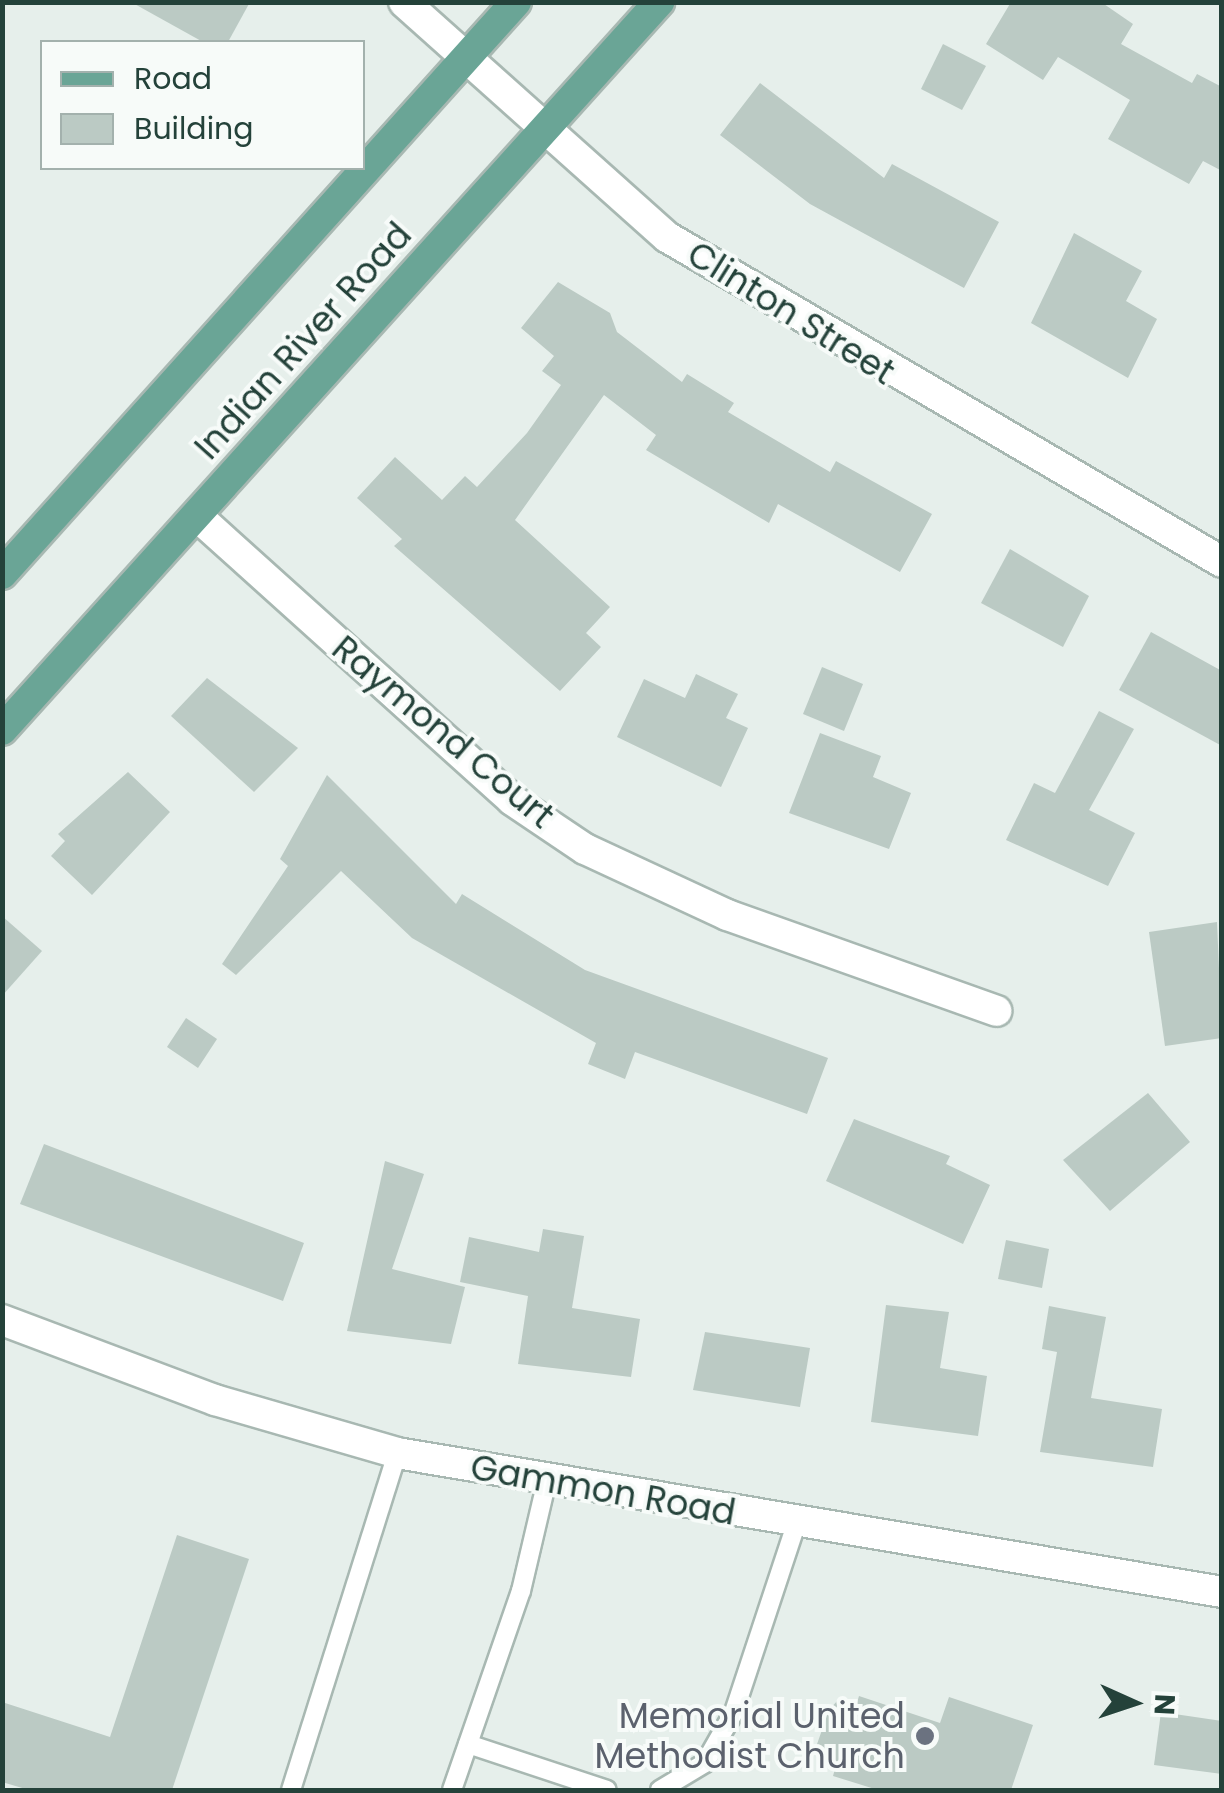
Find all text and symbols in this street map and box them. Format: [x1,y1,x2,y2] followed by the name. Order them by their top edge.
[40,40,365,170] legend
[134,57,212,100] text: Road
[134,107,254,150] text: Building
[186,214,420,468] street label: Indian River Road
[680,233,902,393] street label: Clinton Street
[324,627,562,837] street label: Raymond Court
[467,1446,739,1534] street label: Gammon Road
[1084,1653,1184,1753] north arrow
[1144,1693,1184,1716] text: N
[594,1695,905,1777] place label: Memorial United Methodist Church
[914,1725,936,1747] marker: Memorial United Methodist Church

